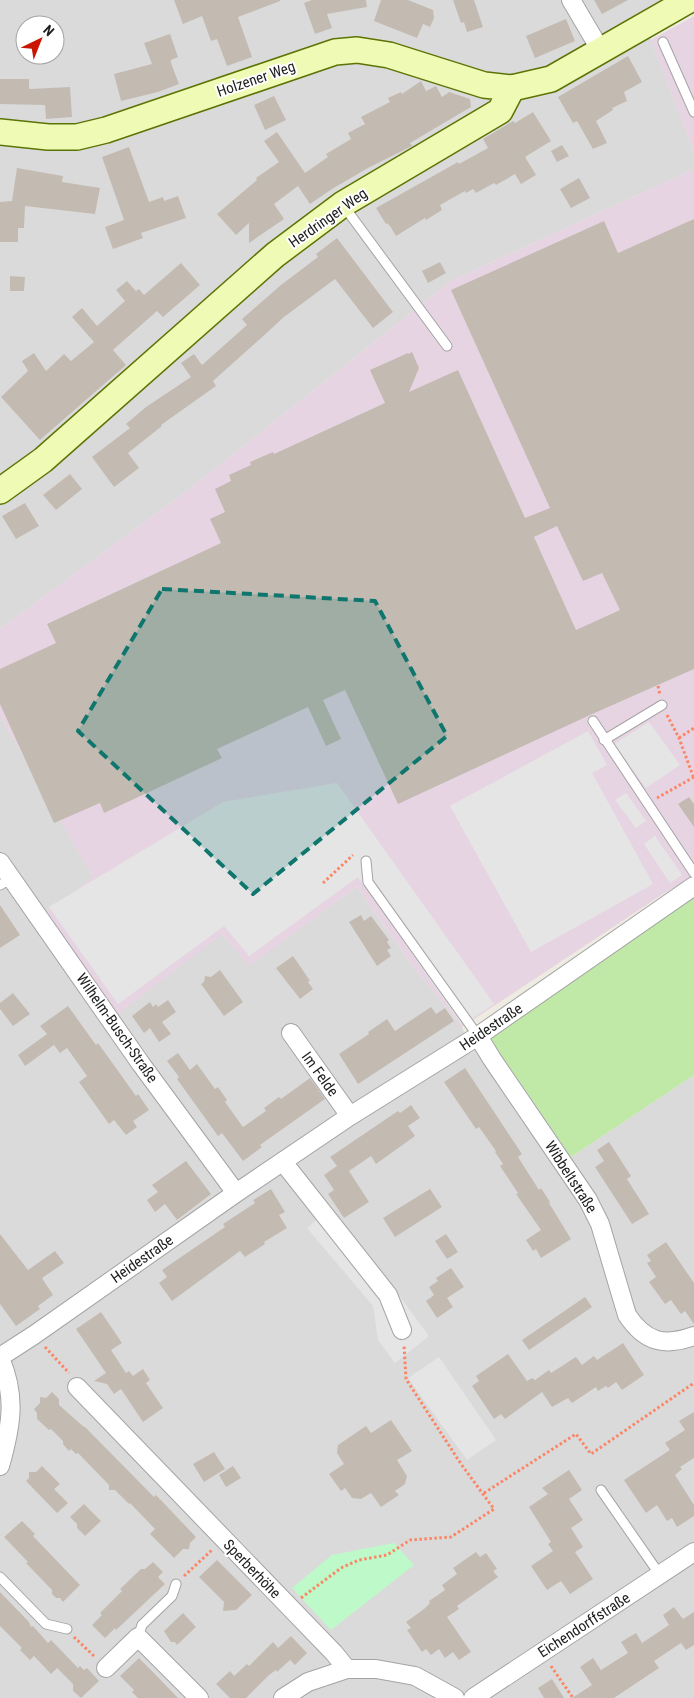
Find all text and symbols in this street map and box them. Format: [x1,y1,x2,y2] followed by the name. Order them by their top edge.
[15,15,65,65] north arrow
[40,22,57,39] text: N
[214,57,298,101] street label: Holzener Weg
[285,184,371,252] street label: Herdringer Weg
[72,970,162,1086] street label: Wilhelm-Busch-Straße
[456,999,526,1055] street label: Heidestraße
[298,1048,342,1100] street label: Im Felde
[541,1138,601,1216] street label: Wibbeltstraße
[107,1231,177,1287] street label: Heidestraße
[220,1536,284,1602] street label: Sperberhöhe
[535,1589,633,1661] street label: Eichendorffstraße

